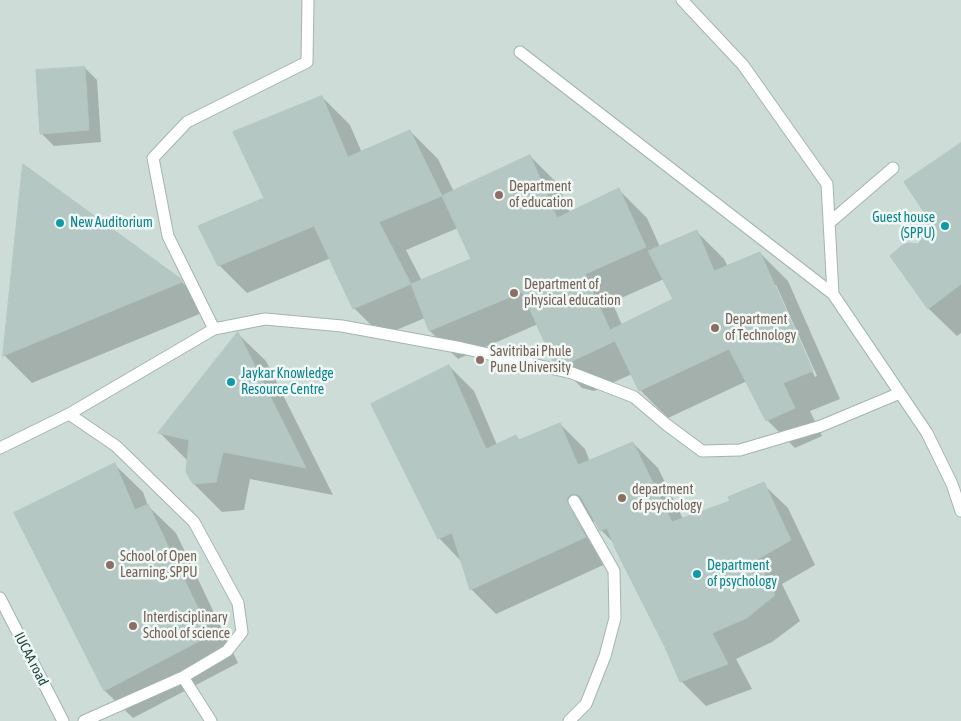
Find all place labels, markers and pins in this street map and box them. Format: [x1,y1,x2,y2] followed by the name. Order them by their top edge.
[509,179,573,212] place label: Department of education
[493,189,505,201] marker: Department of education
[872,210,935,242] place label: Guest house (SPPU)
[70,215,153,231] place label: New Auditorium
[54,217,66,229] marker: New Auditorium
[939,220,951,232] marker: Guest house (SPPU)
[524,277,621,310] place label: Department of physical education
[508,287,520,299] marker: Department of physical education
[725,312,796,344] place label: Department of Technology
[709,322,721,334] marker: Department of Technology
[490,344,571,377] place label: Savitribai Phule Pune University
[474,354,486,366] marker: Savitribai Phule Pune University
[241,366,334,398] place label: Jaykar Knowledge Resource Centre
[225,376,237,388] marker: Jaykar Knowledge Resource Centre
[632,482,702,514] place label: department of psychology
[616,492,628,504] marker: department of psychology
[120,549,198,582] place label: School of Open Learning, SPPU
[707,558,777,590] place label: Department of psychology
[104,559,116,571] marker: School of Open Learning, SPPU
[691,568,703,580] marker: Department of psychology
[143,610,230,642] place label: Interdisciplinary School of science
[127,620,139,632] marker: Interdisciplinary School of science

